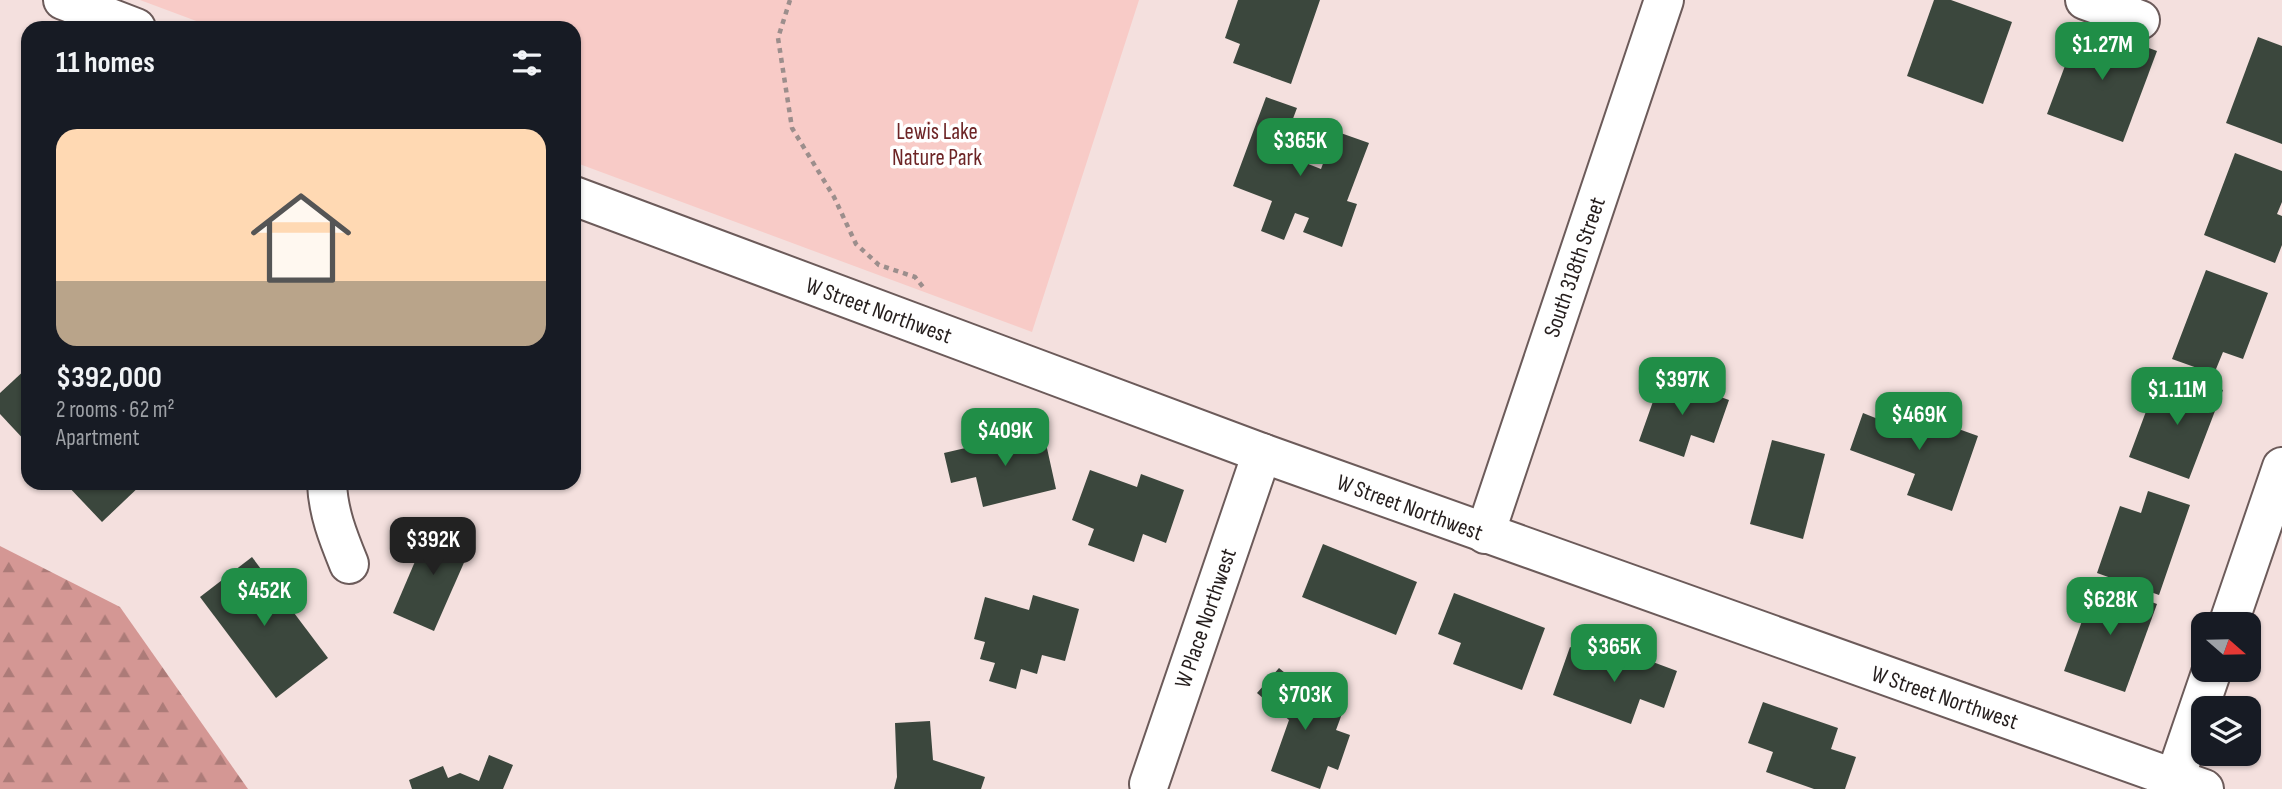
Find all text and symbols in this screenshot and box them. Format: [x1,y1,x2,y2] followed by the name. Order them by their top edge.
[2045,22,2159,82] pin: $1.27M
[2071,31,2133,59] text: $1.27M
[508,44,546,82] icon: filters
[56,45,155,81] text: 11 homes
[892,118,982,172] park label: Lewis Lake Nature Park
[1251,118,1349,178] pin: $365K
[1273,127,1327,155] text: $365K
[238,175,364,301] icon: home
[1538,194,1612,341] street label: South 318th Street
[802,272,955,350] street label: W Street Northwest
[1633,358,1731,417] pin: $397K
[56,360,162,396] text: $392,000
[1655,366,1709,394] text: $397K
[2120,368,2234,427] pin: $1.11M
[2147,376,2207,404] text: $1.11M
[1870,392,1968,452] pin: $469K
[56,396,175,424] text: 2 rooms · 62 m²
[1891,401,1947,429] text: $469K
[956,408,1054,468] pin: $409K
[977,417,1033,445] text: $409K
[56,424,140,452] text: Apartment
[1333,469,1486,547] street label: W Street Northwest
[384,518,482,577] pin: $392K
[406,526,460,554] text: $392K
[1169,545,1243,692] street label: W Place Northwest
[215,568,313,628] pin: $452K
[237,577,291,605] text: $452K
[2061,578,2159,637] pin: $628K
[2083,586,2137,614] text: $628K
[2191,612,2261,682] north arrow
[2191,612,2261,766] map controls
[1565,624,1663,684] pin: $365K
[1587,633,1641,661] text: $365K
[1868,660,2022,736] street label: W Street Northwest
[1256,672,1354,732] pin: $703K
[1278,681,1332,709] text: $703K
[2191,696,2261,766] button: layers

